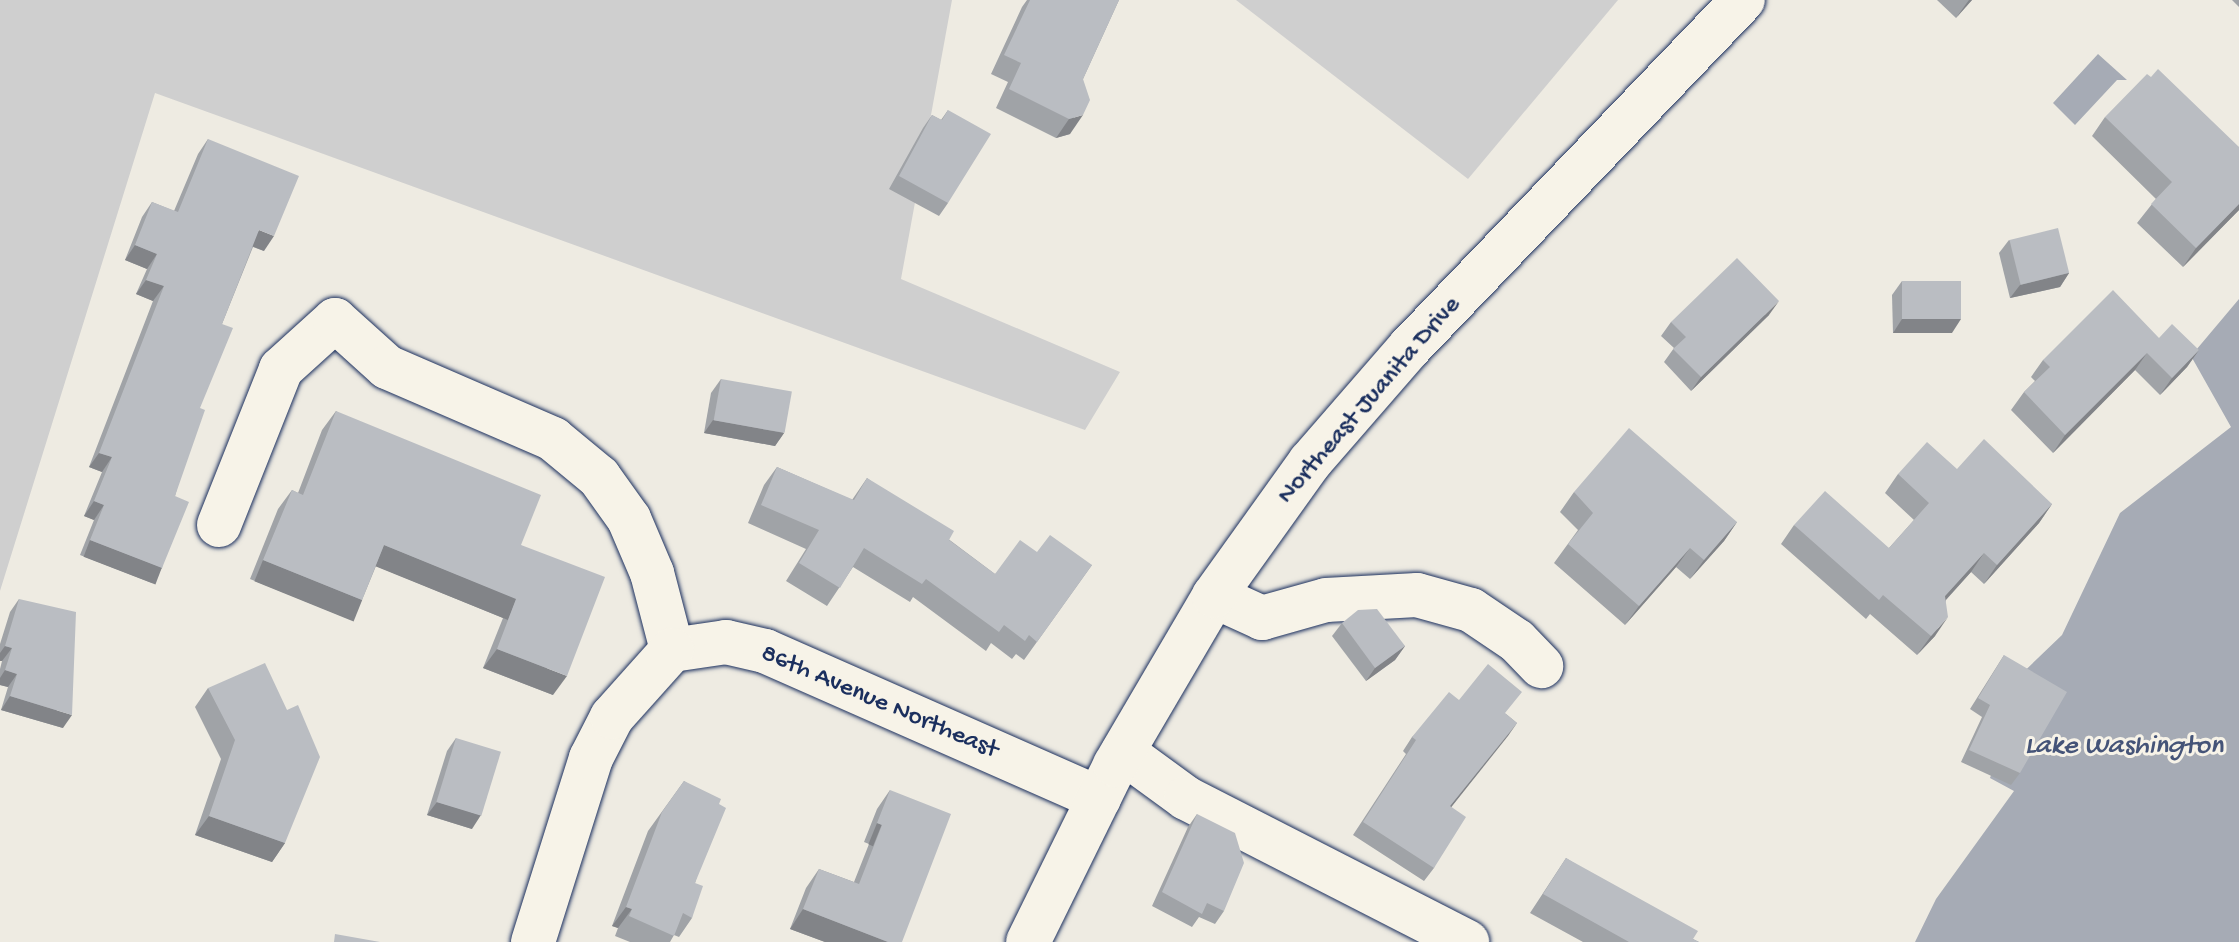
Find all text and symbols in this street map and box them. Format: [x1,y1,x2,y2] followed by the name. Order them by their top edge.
[1271,291,1469,511] street label: Northeast Juanita Drive
[756,639,1002,767] street label: 86th Avenue Northeast
[2025,730,2223,764] water label: Lake Washington

